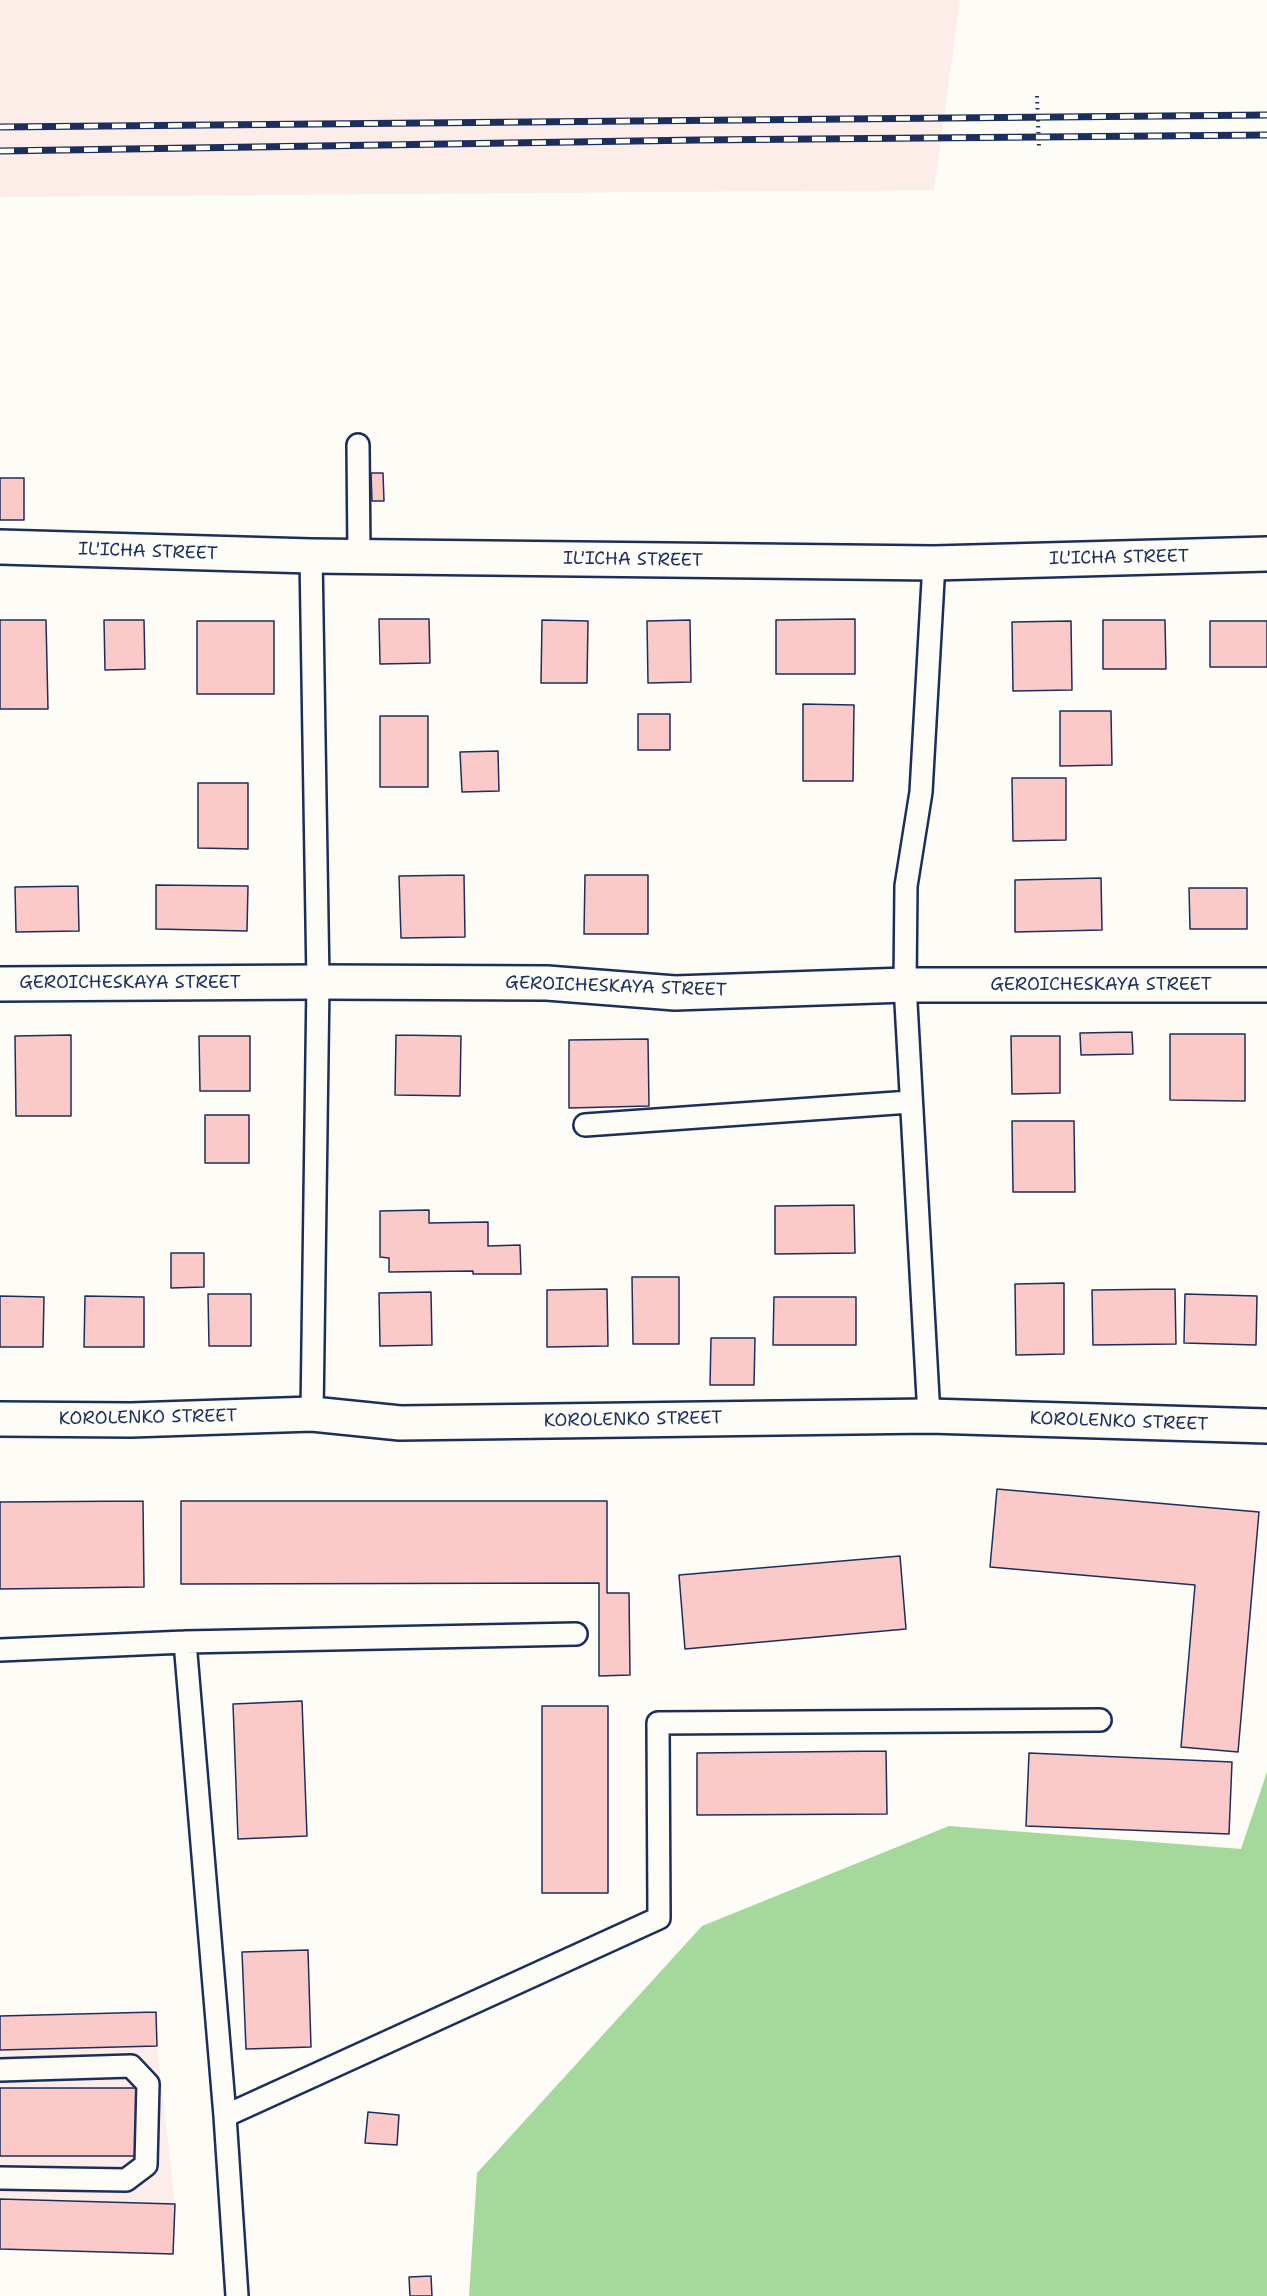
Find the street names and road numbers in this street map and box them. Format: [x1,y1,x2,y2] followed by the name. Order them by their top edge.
[78,539,218,565] street label: IL'ICHA STREET
[1049,546,1189,570] street label: IL'ICHA STREET
[563,548,703,572] street label: IL'ICHA STREET
[19,972,241,994] street label: GEROICHESKAYA STREET
[505,972,727,1002] street label: GEROICHESKAYA STREET
[990,974,1212,996] street label: GEROICHESKAYA STREET
[58,1406,238,1430] street label: KOROLENKO STREET
[543,1408,723,1432] street label: KOROLENKO STREET
[1029,1408,1209,1436] street label: KOROLENKO STREET

